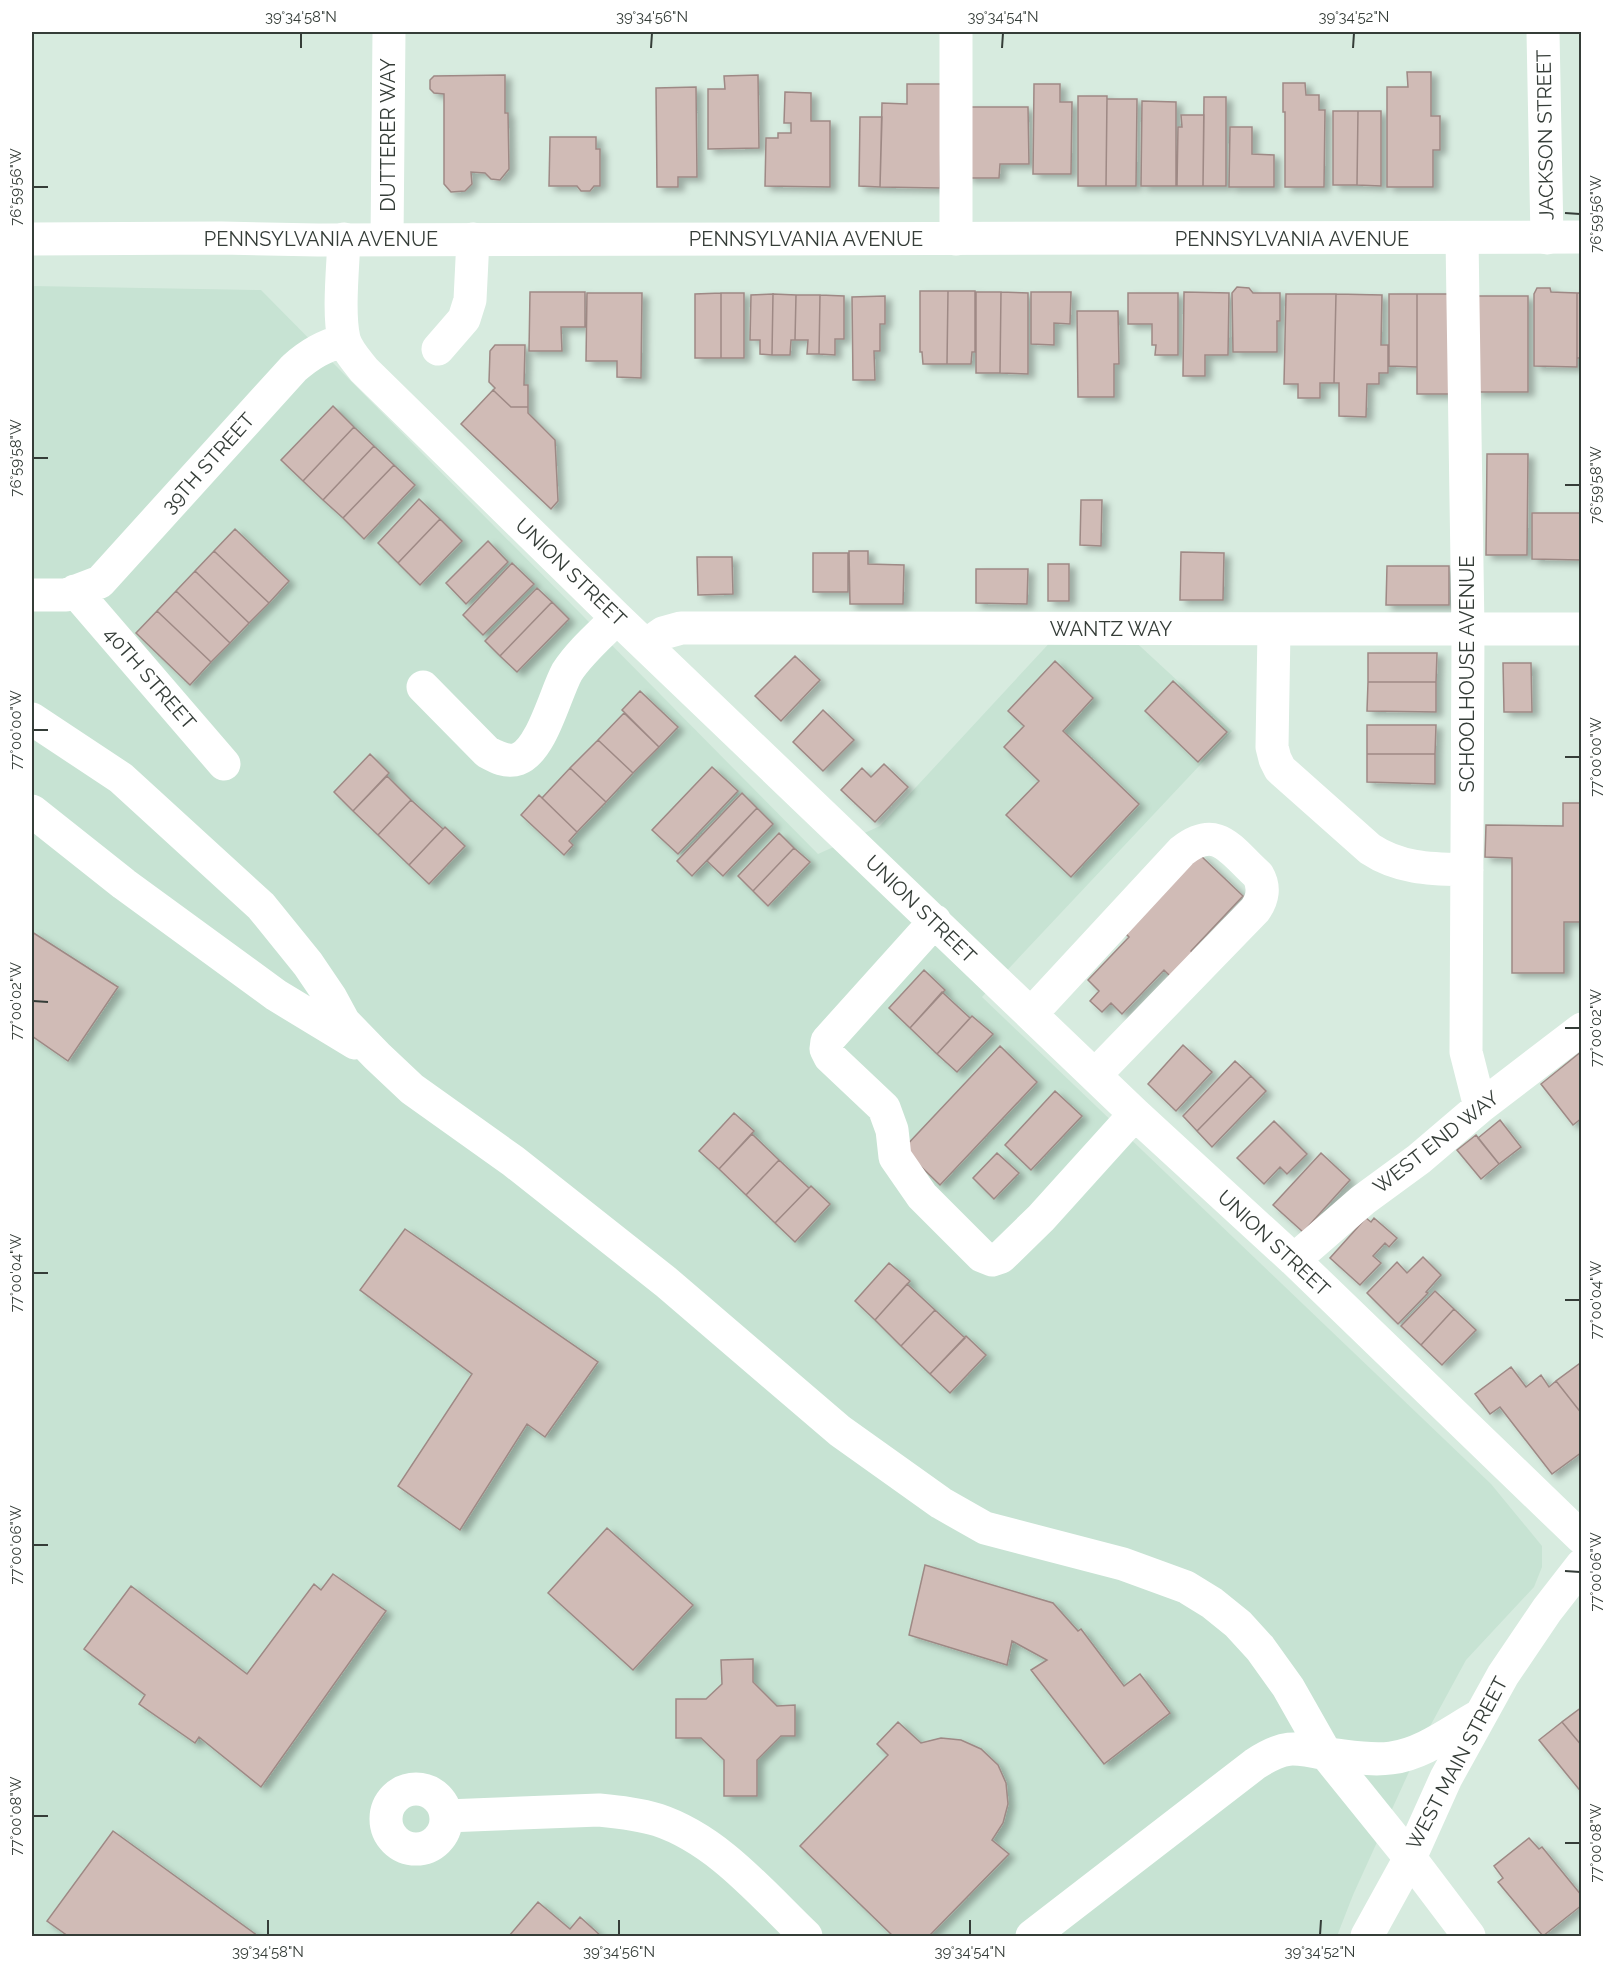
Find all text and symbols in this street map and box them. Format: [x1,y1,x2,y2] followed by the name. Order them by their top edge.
[265,8,337,26] text: 39°34'58"N
[616,8,688,26] text: 39°34'56"N
[967,8,1039,26] text: 39°34'54"N
[1319,8,1389,26] text: 39°34'52"N
[1532,50,1558,220] street label: JACKSON STREET
[376,58,400,212] street label: DUTTERER WAY
[7,148,25,226] text: 76°59'56"W
[1587,175,1605,253] text: 76°59'56"W
[204,227,438,251] street label: PENNSYLVANIA AVENUE
[689,227,923,251] street label: PENNSYLVANIA AVENUE
[1175,227,1409,251] street label: PENNSYLVANIA AVENUE
[157,408,259,518] street label: 39TH STREET
[7,419,25,497] text: 76°59'58"W
[1587,446,1605,524] text: 76°59'58"W
[511,513,631,631] street label: UNION STREET
[1455,556,1479,792] street label: SCHOOLHOUSE AVENUE
[1050,617,1172,641] street label: WANTZ WAY
[99,622,201,734] street label: 40TH STREET
[7,690,25,770] text: 77°00'00"W
[1587,717,1605,797] text: 77°00'00"W
[861,850,981,968] street label: UNION STREET
[7,962,25,1040] text: 77°00'02"W
[1587,989,1605,1067] text: 77°00'02"W
[1368,1085,1504,1199] street label: WEST END WAY
[1213,1185,1335,1301] street label: UNION STREET
[7,1234,25,1312] text: 77°00'04"W
[1587,1261,1605,1339] text: 77°00'04"W
[7,1505,25,1585] text: 77°00'06"W
[1587,1532,1605,1612] text: 77°00'06"W
[1401,1672,1513,1854] street label: WEST MAIN STREET
[7,1776,25,1856] text: 77°00'08"W
[1587,1803,1605,1883] text: 77°00'08"W
[232,1943,304,1961] text: 39°34'58"N
[583,1943,655,1961] text: 39°34'56"N
[934,1943,1006,1961] text: 39°34'54"N
[1285,1943,1355,1961] text: 39°34'52"N

